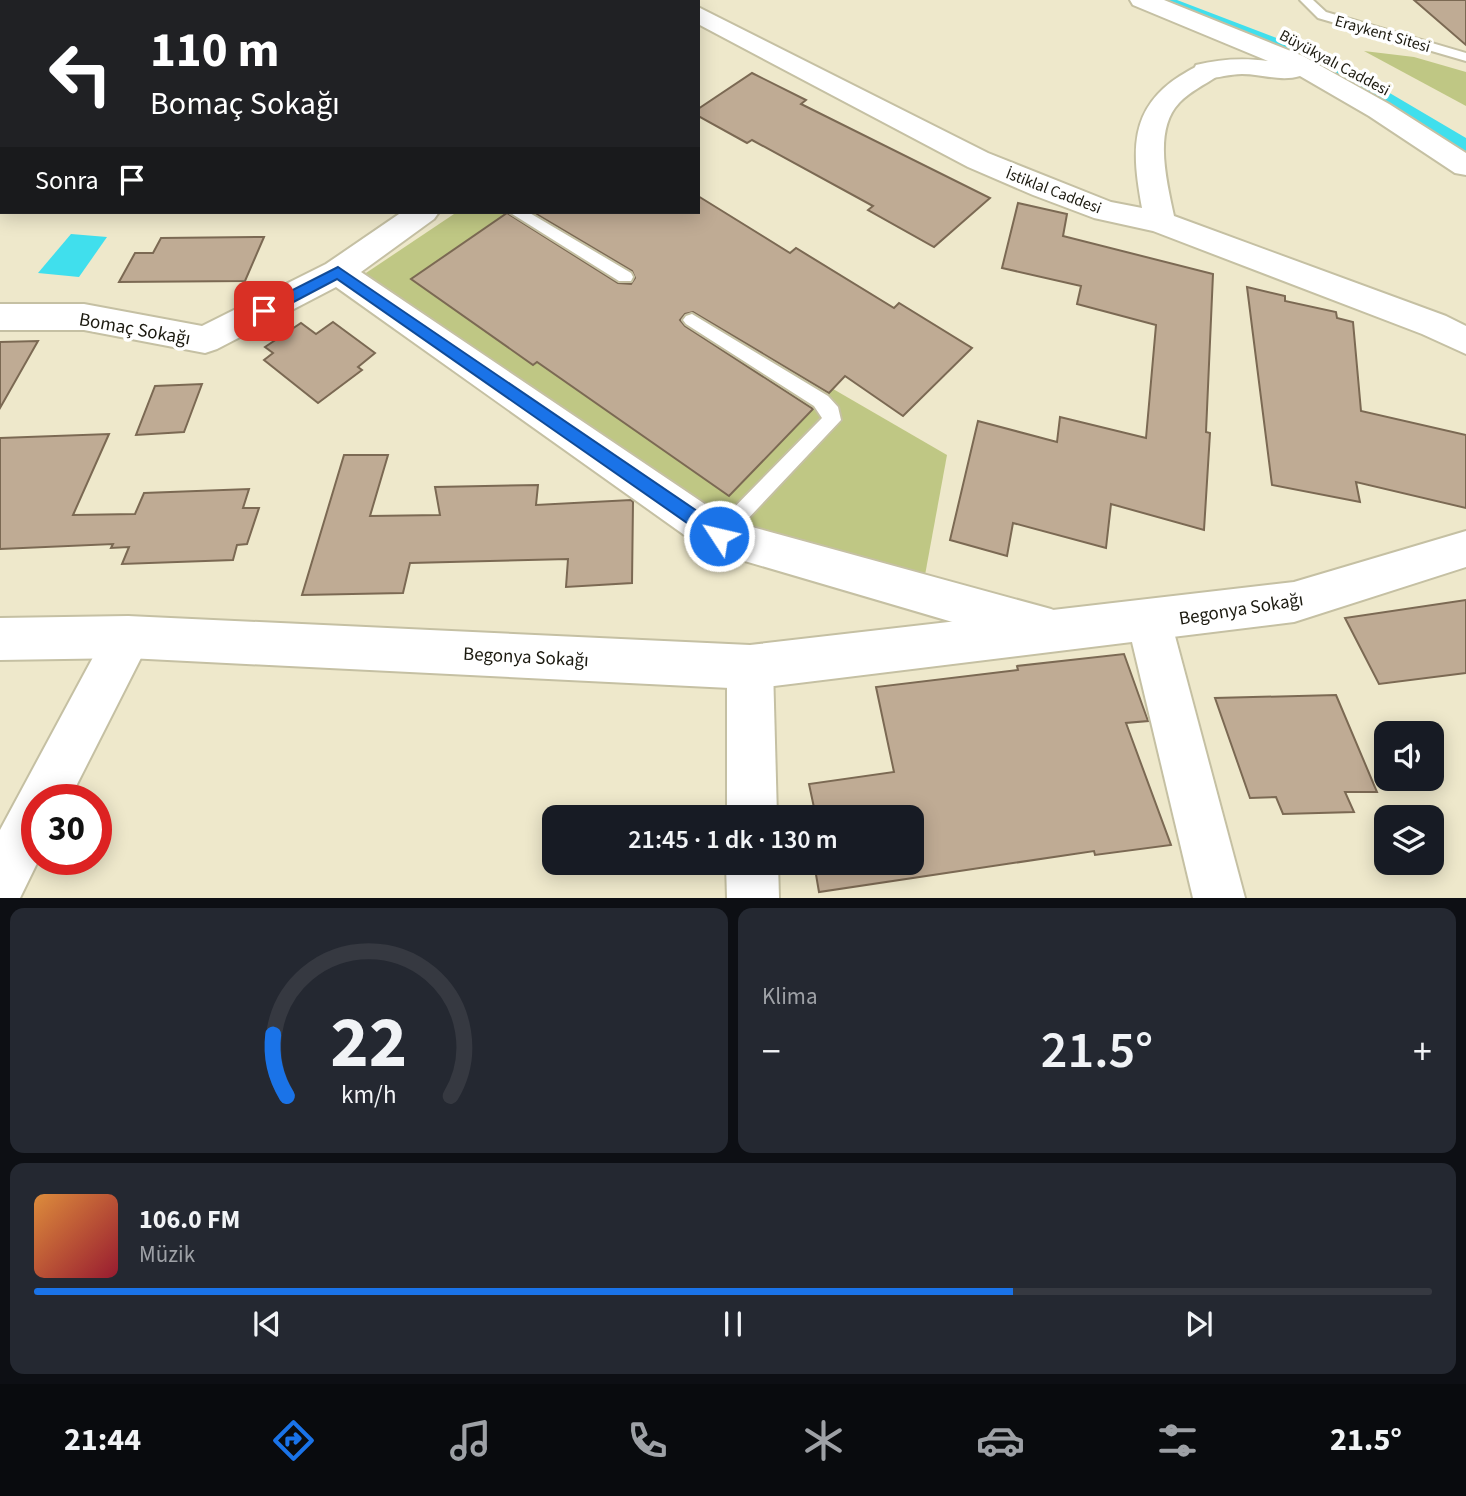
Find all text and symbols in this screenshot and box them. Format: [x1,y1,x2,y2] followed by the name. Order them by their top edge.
[1332,10,1433,58] street label: Eraykent Sitesi
[150,16,279,86] text: 110 m
[1275,24,1394,101] street label: Büyükyalı Caddesi
[35,28,126,119] icon: left
[150,81,340,127] text: Bomaç Sokağı
[113,161,151,199] icon: arrive
[35,162,99,199] text: Sonra
[1003,163,1105,219] street label: İstiklal Caddesi
[234,281,294,341] pin
[245,292,283,330] icon: arrive
[77,306,193,353] street label: Bomaç Sokağı
[682,499,756,573] position arrow
[1177,586,1305,633] street label: Begonya Sokağı
[462,641,589,674] street label: Begonya Sokağı
[1374,721,1444,875] map controls
[1374,721,1444,791] button: sound
[21,784,112,875] speed limit sign: 30
[1374,805,1444,875] button: layers
[628,821,838,858] text: 21:45 · 1 dk · 130 m
[762,980,818,1013] text: Klima
[331,992,407,1096] text: 22
[1041,1014,1153,1088] text: 21.5°
[762,1025,781,1079] text: −
[1413,1025,1432,1079] text: +
[341,1077,397,1113] text: km/h
[139,1201,240,1238] text: 106.0 FM
[139,1238,195,1271] text: Müzik
[248,1305,286,1343] icon: previous
[714,1305,752,1343] icon: pause
[1180,1305,1218,1343] icon: next
[269,1416,318,1465] icon: directions
[446,1416,495,1465] icon: music
[623,1416,672,1465] icon: phone
[799,1416,848,1465] icon: climate
[976,1416,1025,1465] icon: car
[1153,1416,1202,1465] icon: filters
[64,1417,141,1463] text: 21:44
[1330,1417,1402,1463] text: 21.5°

